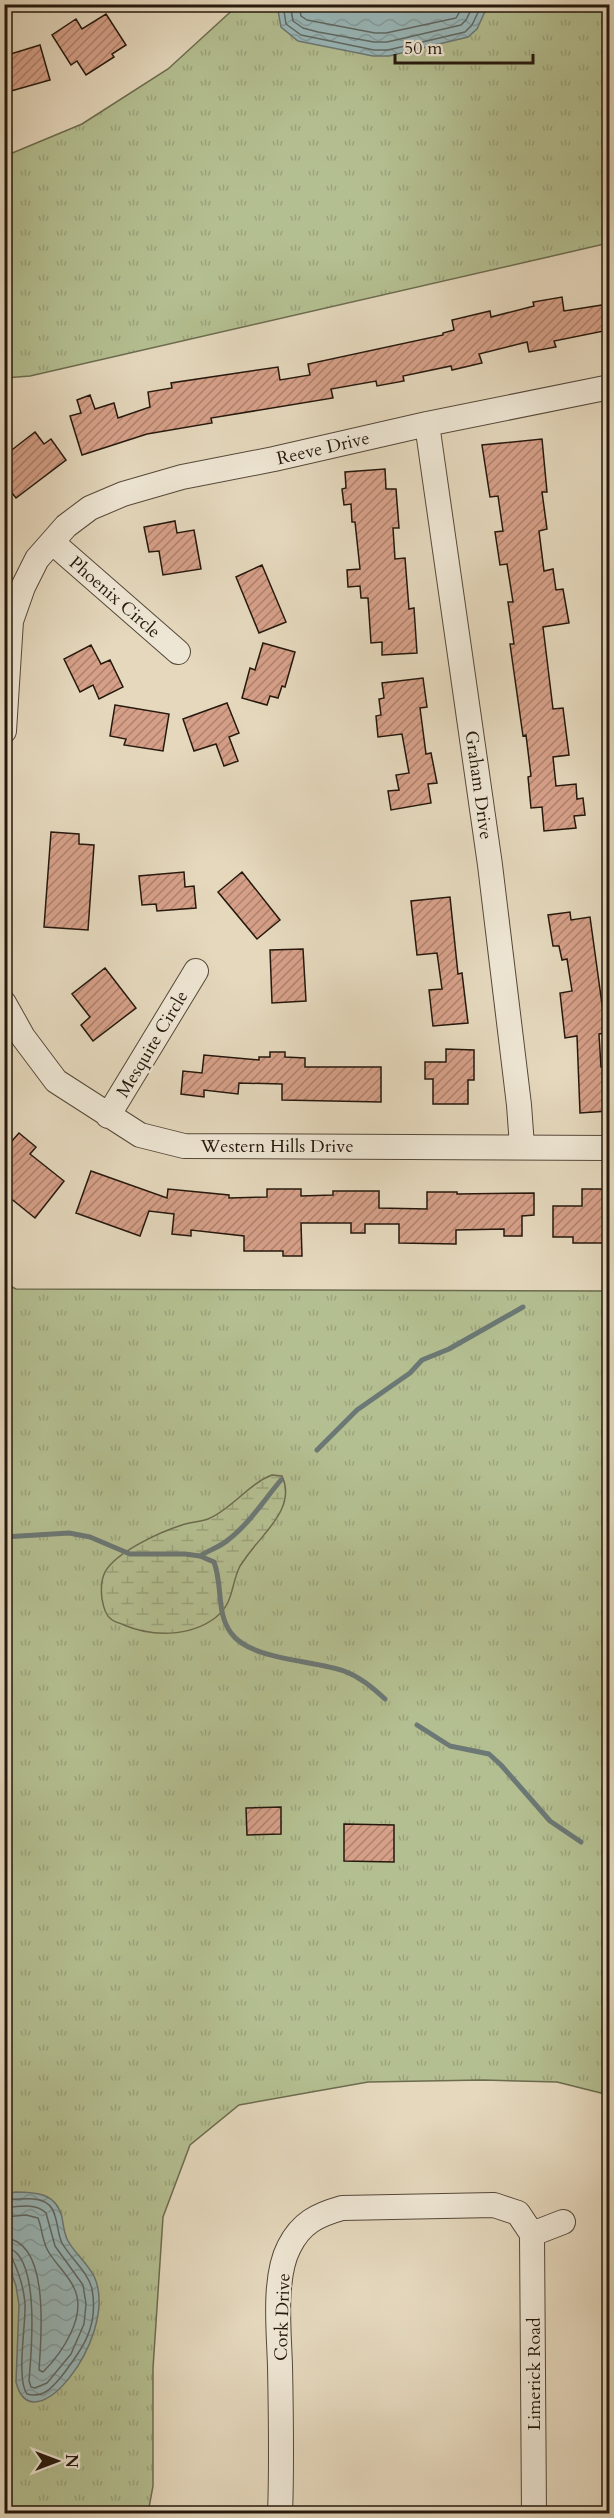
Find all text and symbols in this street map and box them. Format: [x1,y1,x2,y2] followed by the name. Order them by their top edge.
[395,27,533,65] scale bar
[404,36,443,61] text: 50 m
[274,426,372,471] street label: Reeve Drive
[64,551,166,644] street label: Phoenix Circle
[458,729,499,841] street label: Graham Drive
[111,986,194,1102] street label: Mesquite Circle
[199,1134,354,1159] street label: Western Hills Drive
[268,2273,297,2361] street label: Cork Drive
[522,2317,547,2431] street label: Limerick Road
[27,2431,87,2491] north arrow
[60,2454,82,2468] text: N

